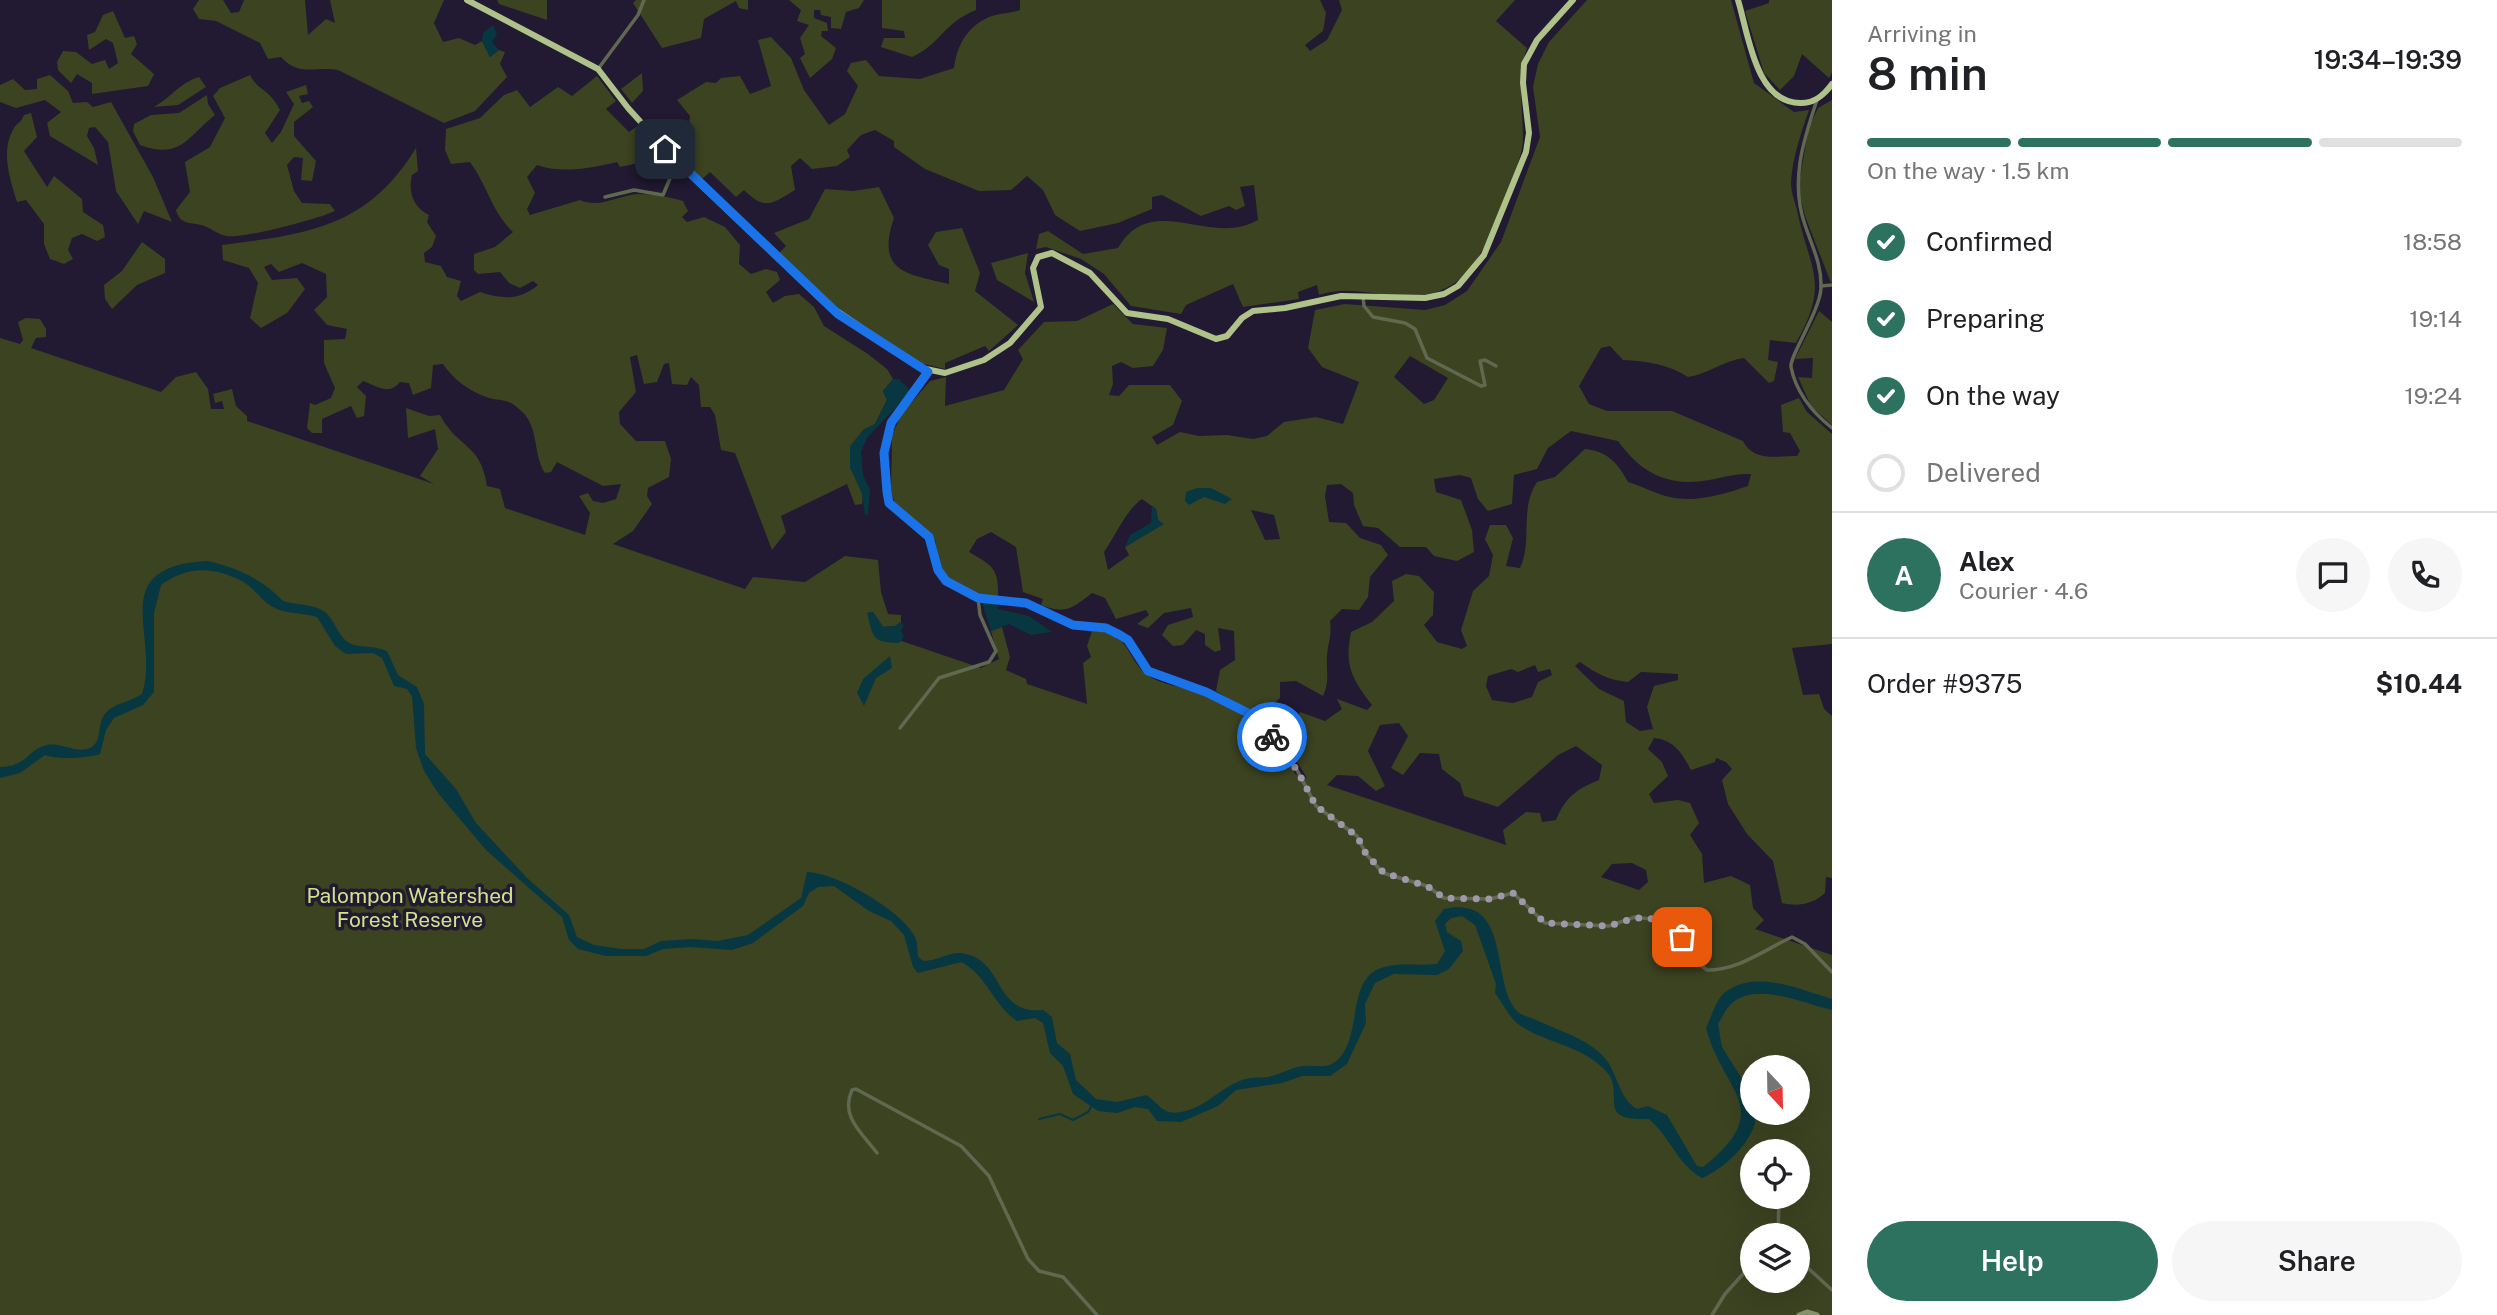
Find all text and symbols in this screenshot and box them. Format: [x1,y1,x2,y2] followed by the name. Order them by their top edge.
[1867,20,1977,47] text: Arriving in
[2314,44,2462,75] text: 19:34–19:39
[1867,46,1988,100] text: 8 min
[635,119,695,179] pin
[646,130,684,168] icon: home
[1867,157,2069,184] text: On the way · 1.5 km
[1867,223,1905,261] icon: check
[1926,226,2053,257] text: Confirmed
[2403,228,2462,255] text: 18:58
[1867,300,1905,338] icon: check
[1926,303,2045,334] text: Preparing
[2409,305,2462,332] text: 19:14
[1867,377,1905,415] icon: check
[1926,380,2060,411] text: On the way
[2404,382,2462,409] text: 19:24
[1926,457,2041,488] text: Delivered
[2296,538,2370,612] button: chat
[2388,538,2462,612] button: phone
[1959,546,2015,577] text: Alex
[1895,560,1913,591] text: A
[1959,577,2088,604] text: Courier · 4.6
[1867,668,2023,699] text: Order #9375
[2375,668,2462,699] text: $10.44
[1237,702,1307,772] courier
[1253,718,1291,756] icon: bike
[306,883,514,932] park label: Palompon Watershed Forest Reserve
[1652,907,1712,967] pin
[1663,918,1701,956] icon: bag
[1740,1055,1810,1125] north arrow
[1740,1055,1810,1293] map controls
[1740,1139,1810,1209] button: locate
[1867,1221,2158,1301] button: Help
[2172,1221,2462,1301] button: Share
[1740,1223,1810,1293] button: layers

